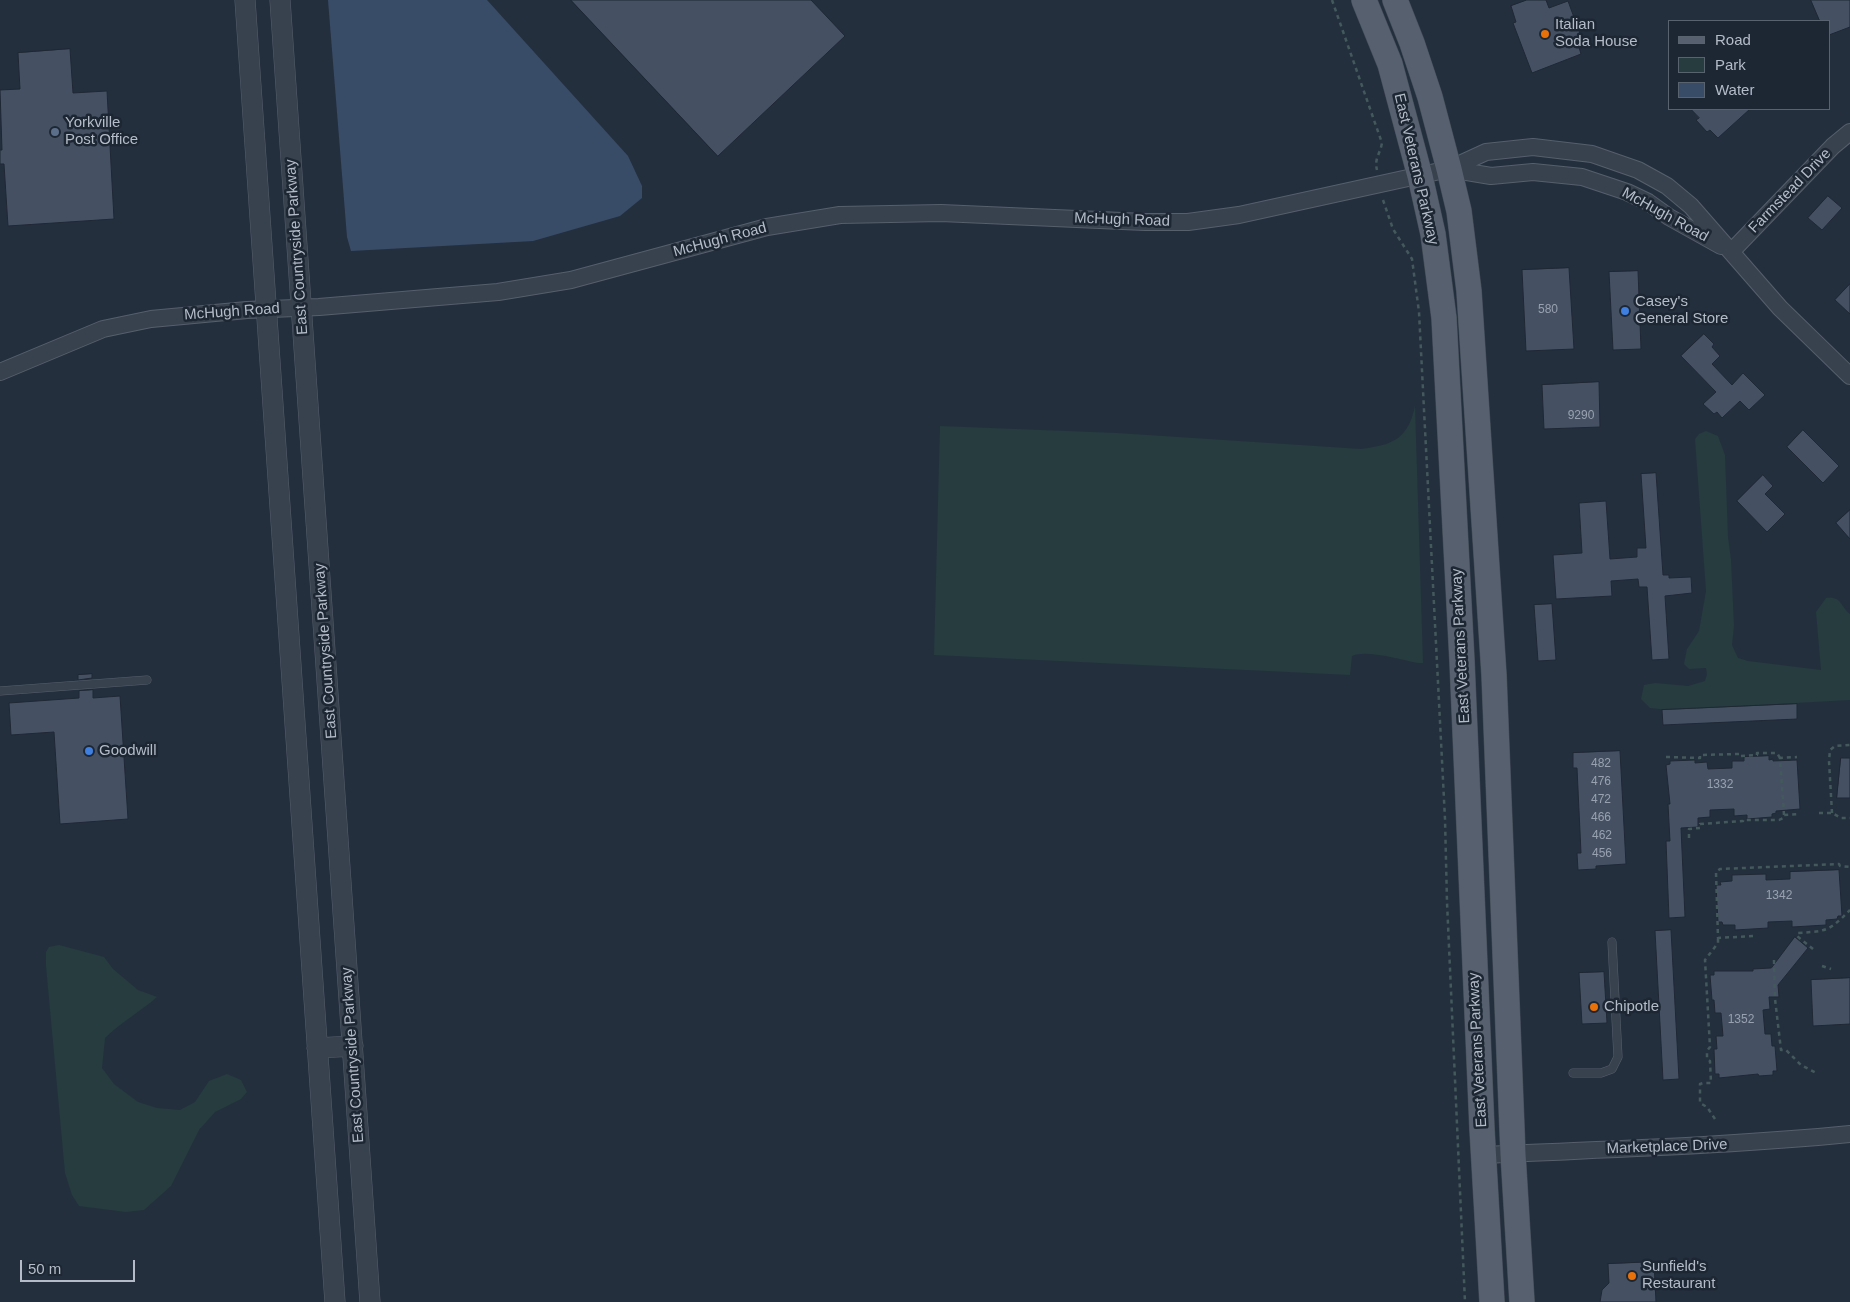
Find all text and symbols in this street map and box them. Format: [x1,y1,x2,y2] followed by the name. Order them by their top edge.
[1555,16,1638,51] place label: Italian Soda House
[1668,20,1830,110] legend
[1539,28,1551,40] marker: Italian Soda House
[1715,31,1751,48] text: Road
[1715,56,1746,73] text: Park
[1715,81,1754,98] text: Water
[1390,91,1442,247] street label: East Veterans Parkway
[65,114,138,149] place label: Yorkville Post Office
[49,126,61,138] marker: Yorkville Post Office
[1745,145,1835,237] street label: Farmstead Drive
[282,159,312,335] street label: East Countryside Parkway
[1619,184,1711,246] street label: McHugh Road
[1074,209,1170,231] street label: McHugh Road
[671,219,769,261] street label: McHugh Road
[1635,293,1728,328] place label: Casey's General Store
[184,300,280,324] street label: McHugh Road
[1538,303,1558,317] house number: 580
[1619,305,1631,317] marker: Casey's General Store
[1568,409,1594,423] house number: 9290
[311,563,341,739] street label: East Countryside Parkway
[1448,568,1474,724] street label: East Veterans Parkway
[99,742,157,760] place label: Goodwill
[83,745,95,757] marker: Goodwill
[1591,757,1611,771] house number: 482
[1591,775,1611,789] house number: 476
[1707,778,1733,792] house number: 1332
[1591,793,1611,807] house number: 472
[1591,811,1611,825] house number: 466
[1592,829,1612,843] house number: 462
[1592,847,1612,861] house number: 456
[1766,889,1792,903] house number: 1342
[338,967,368,1143] street label: East Countryside Parkway
[1465,972,1491,1128] street label: East Veterans Parkway
[1604,998,1659,1016] place label: Chipotle
[1588,1001,1600,1013] marker: Chipotle
[1728,1013,1754,1027] house number: 1352
[1606,1136,1728,1158] street label: Marketplace Drive
[22,1250,138,1282] scale bar
[1642,1258,1715,1293] place label: Sunfield's Restaurant
[28,1260,61,1277] text: 50 m
[1626,1270,1638,1282] marker: Sunfield's Restaurant

